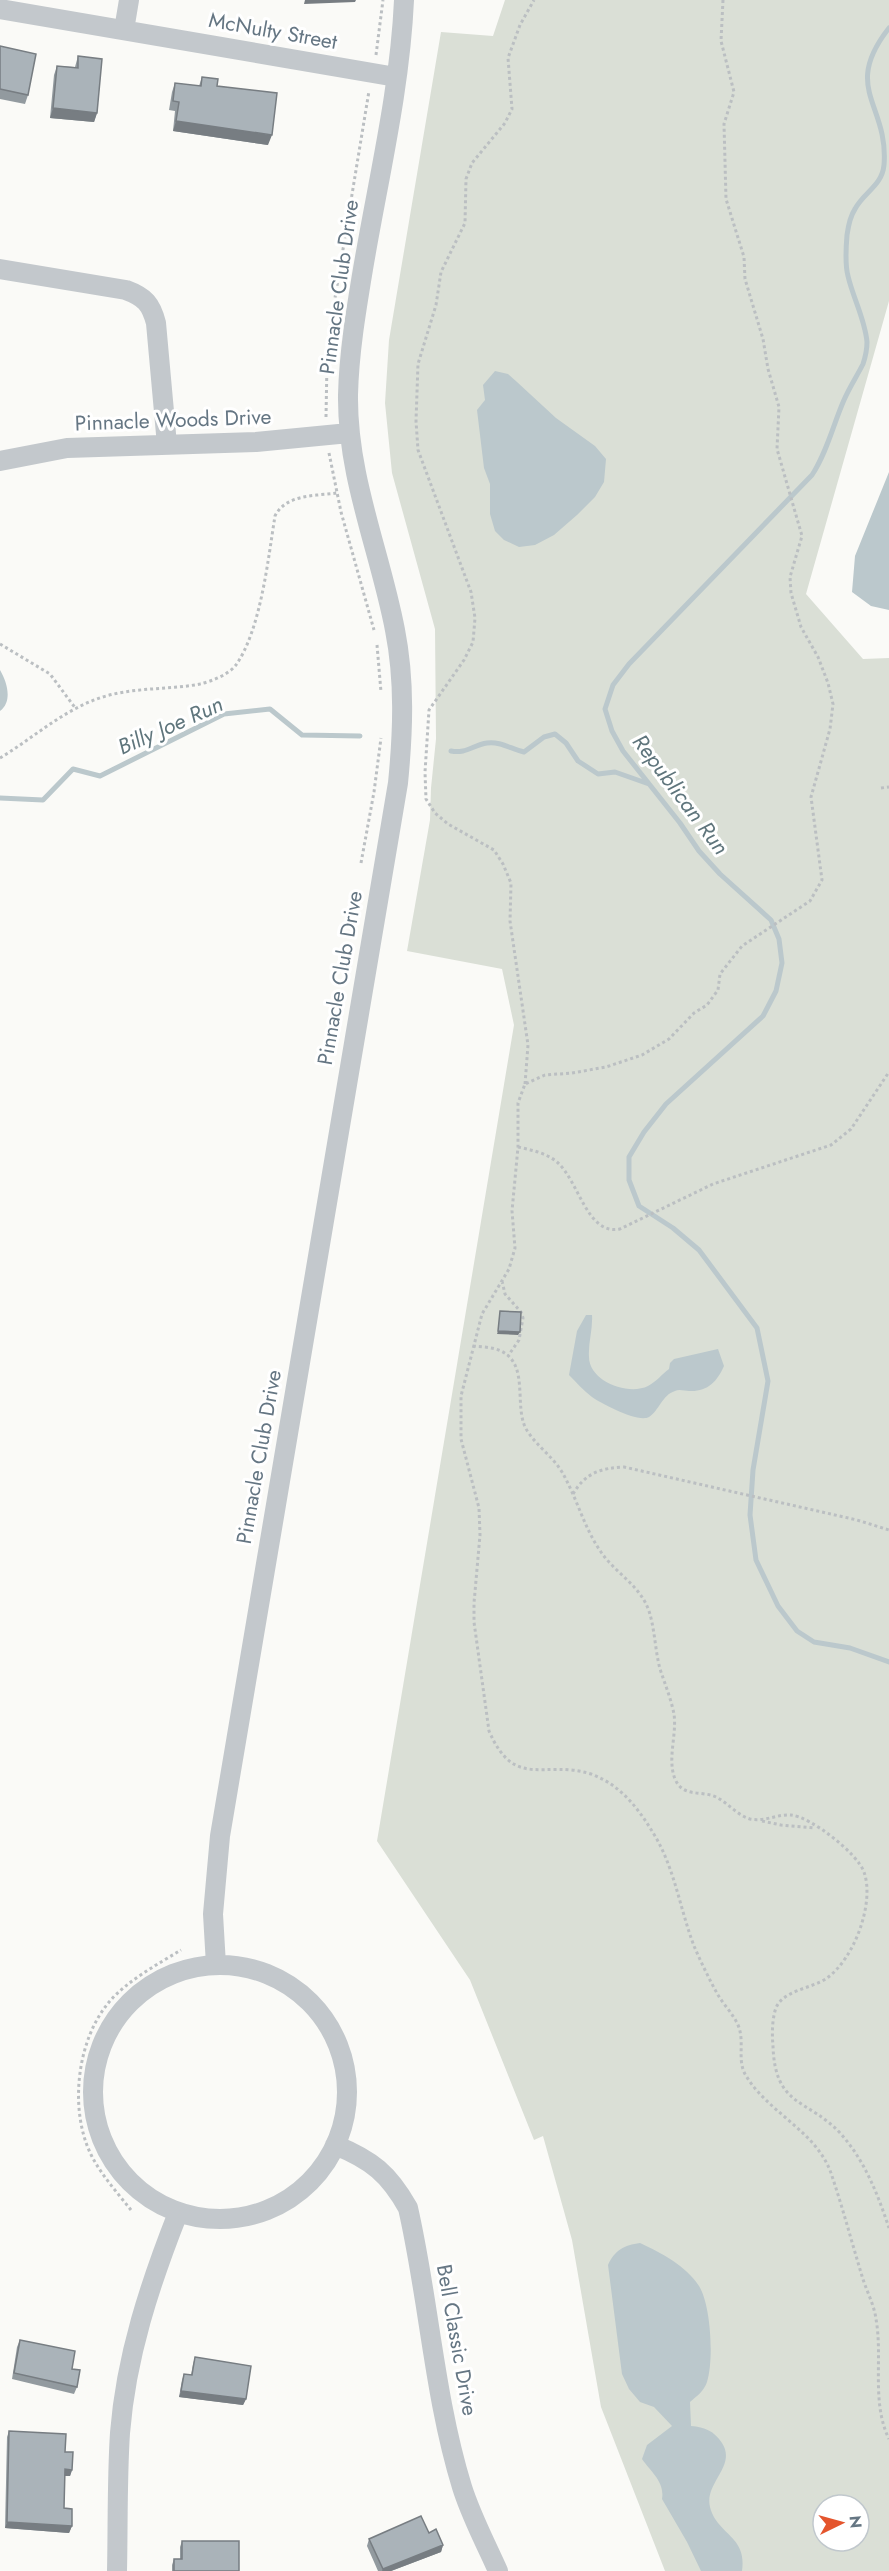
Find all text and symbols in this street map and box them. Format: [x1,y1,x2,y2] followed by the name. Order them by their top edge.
[206,5,340,57] street label: McNulty Street
[312,197,366,376] street label: Pinnacle Club Drive
[74,402,272,438] street label: Pinnacle Woods Drive
[112,688,228,762] water label: Billy Joe Run
[625,727,737,861] water label: Republican Run
[310,888,370,1067] street label: Pinnacle Club Drive
[229,1367,289,1546] street label: Pinnacle Club Drive
[429,2262,485,2418] street label: Bell Classic Drive
[811,2493,871,2553] north arrow
[843,2514,867,2529] text: N

